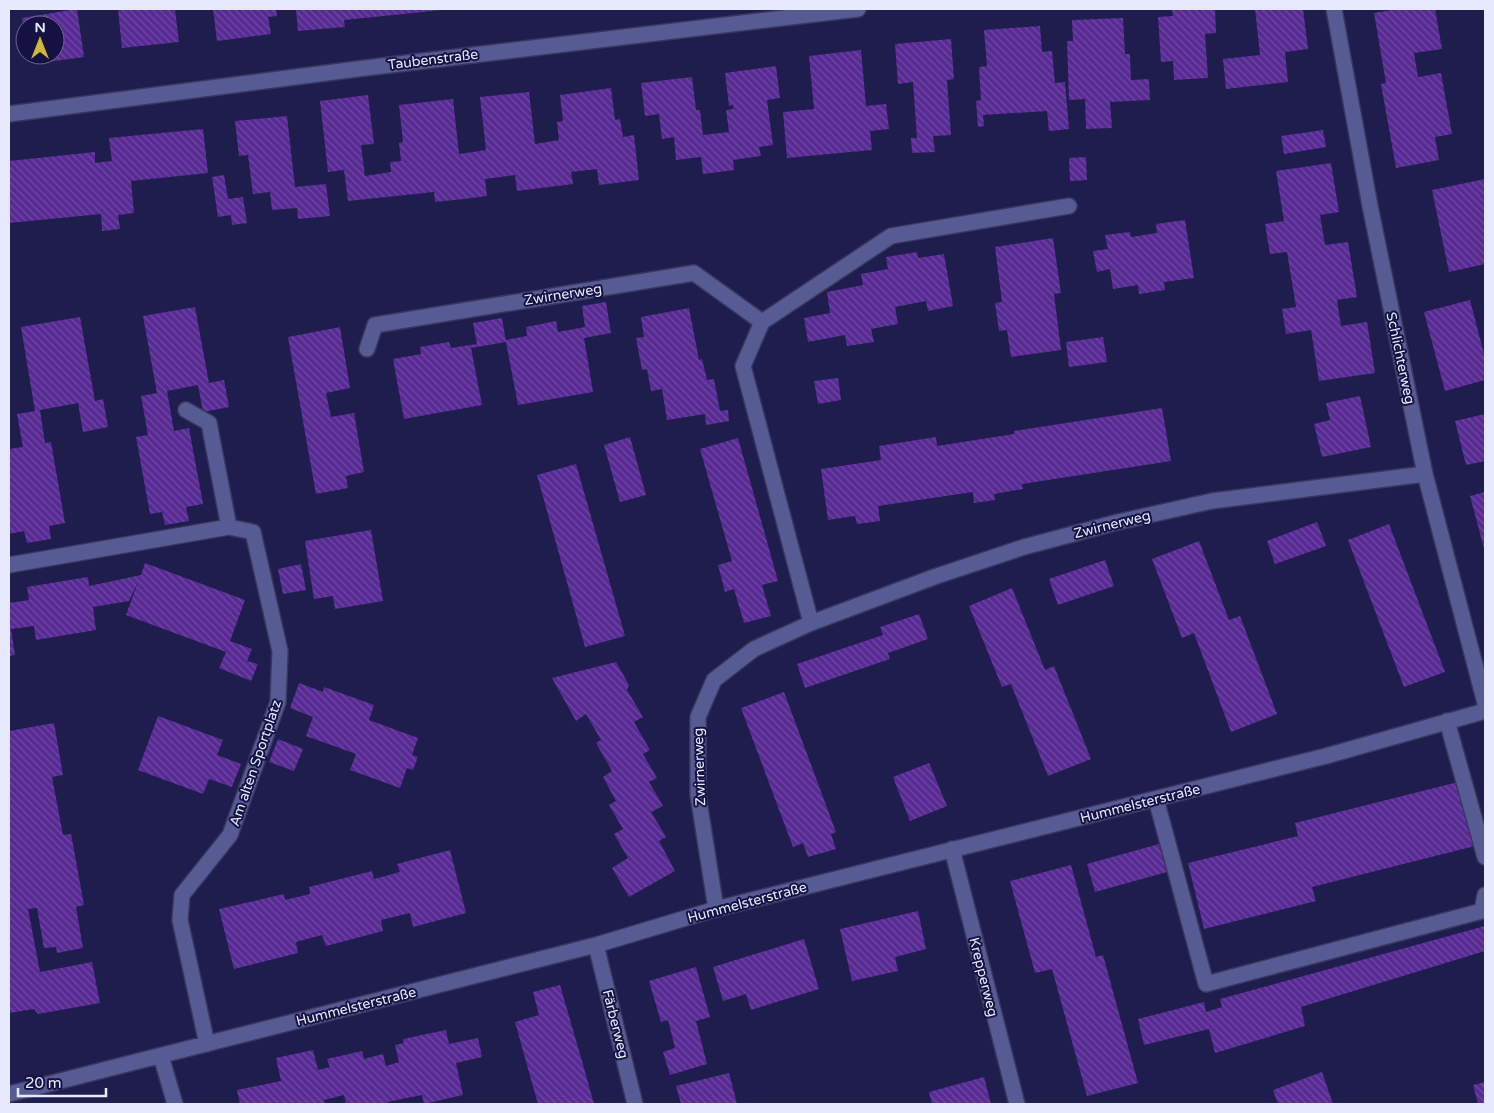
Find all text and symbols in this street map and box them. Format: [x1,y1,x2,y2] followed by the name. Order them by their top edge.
[15,15,65,65] north arrow
[34,19,46,36] text: N
[387,46,479,73] street label: Taubenstraße
[523,280,603,309] street label: Zwirnerweg
[1382,311,1419,406] street label: Schlichterweg
[1072,507,1152,542] street label: Zwirnerweg
[226,698,285,829] street label: Am alten Sportplatz
[690,727,709,806] street label: Zwirnerweg
[1078,780,1202,827] street label: Hummelsterstraße
[686,878,809,927] street label: Hummelsterstraße
[965,936,1002,1019] street label: Krepperweg
[294,983,418,1030] street label: Hummelsterstraße
[599,988,632,1060] street label: Färberweg
[18,1066,105,1098] scale bar
[25,1074,62,1092] text: 20 m

